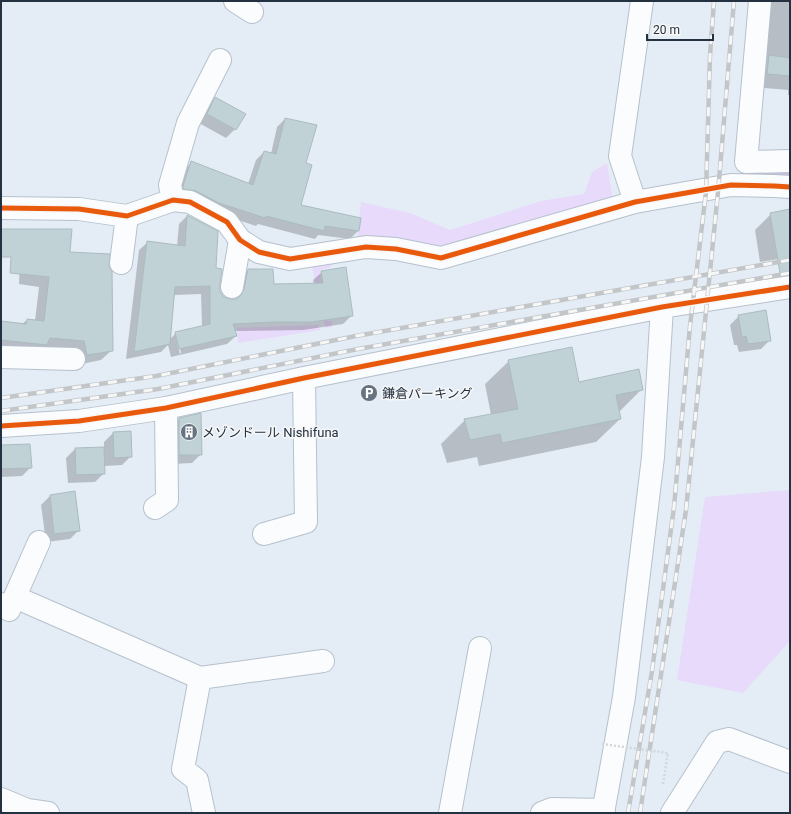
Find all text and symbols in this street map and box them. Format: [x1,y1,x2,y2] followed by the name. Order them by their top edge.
[647,16,713,42] scale bar
[653,23,680,37] text: 20 m
[359,383,379,403] parking icon: 鎌倉パーキング
[382,386,473,401] place label: 鎌倉パーキング
[179,422,199,442] building icon: メゾンドール Nishifuna
[202,425,339,440] place label: メゾンドール Nishifuna

